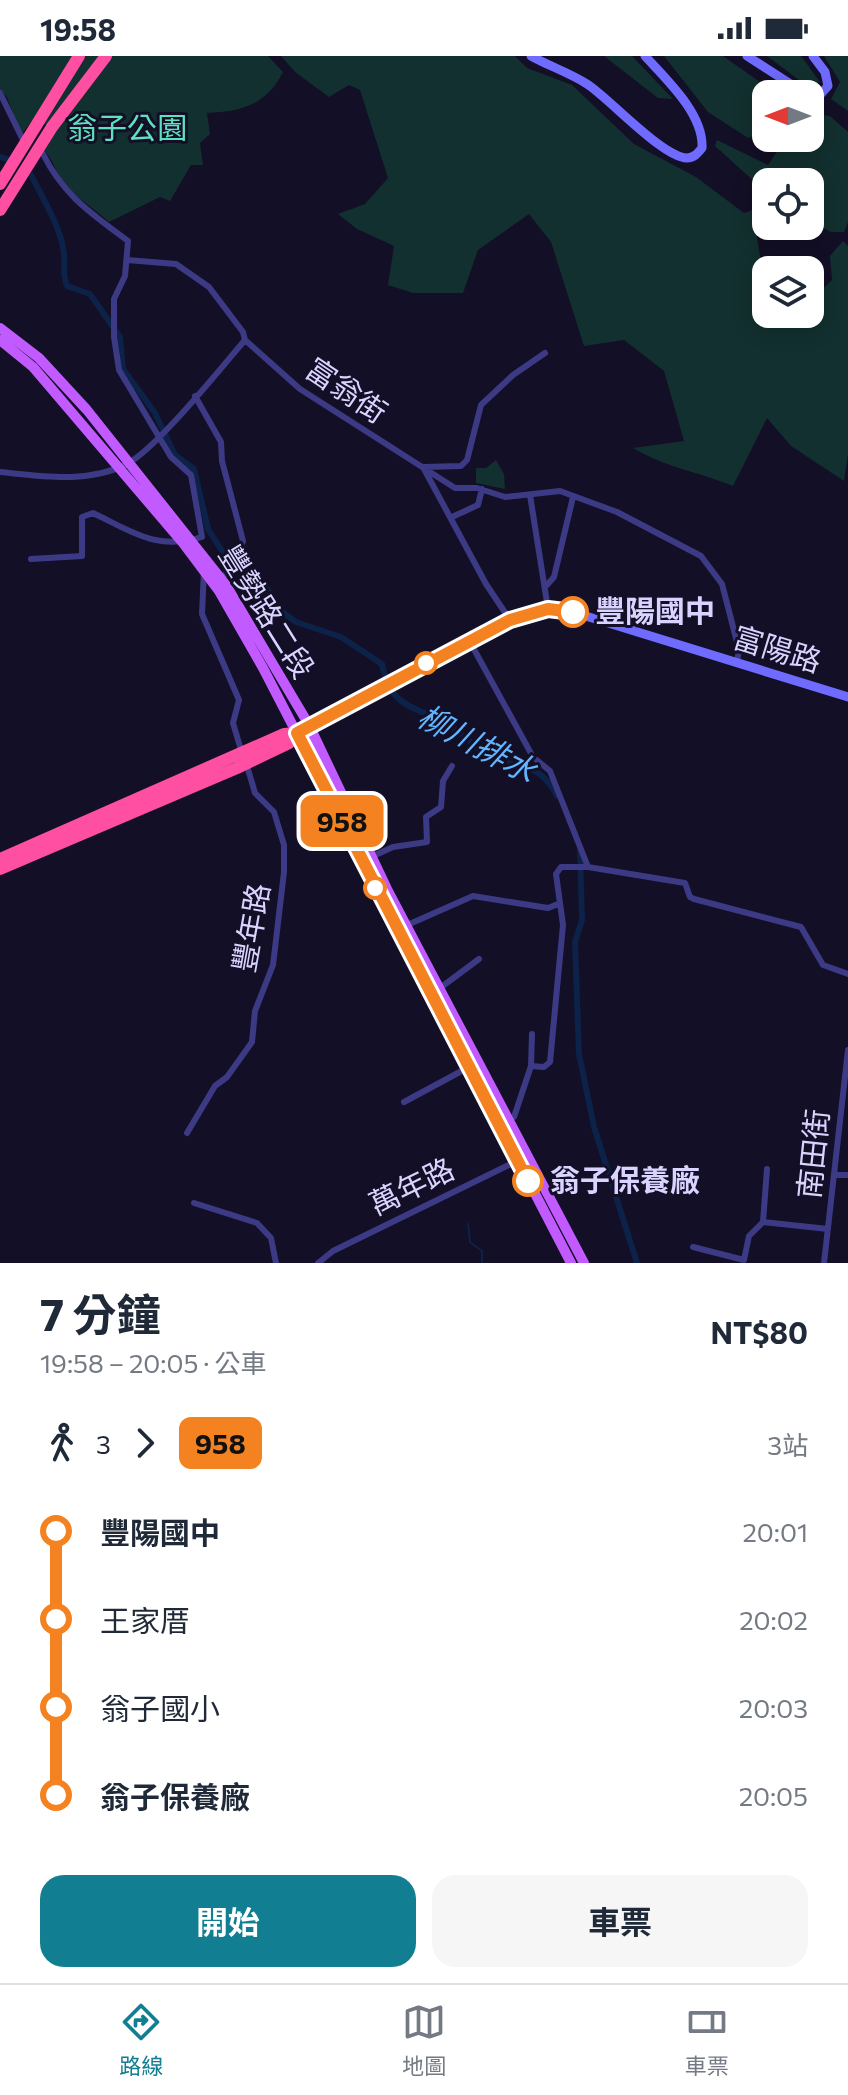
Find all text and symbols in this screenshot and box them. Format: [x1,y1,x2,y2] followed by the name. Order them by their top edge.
[40,10,116,47] text: 19:58
[752,80,824,152] north arrow
[752,80,824,328] map controls
[67,108,187,145] park label: 翁子公園
[752,168,824,240] button: locate
[752,256,824,328] button: layers
[300,348,395,429] street label: 富翁街
[213,537,324,684] street label: 豐勢路二段
[595,591,715,628] place label: 豐陽國中
[558,597,588,627] marker: 豐陽國中
[729,617,826,678] street label: 富陽路
[415,652,437,674] unlabelled marker
[412,695,546,791] water label: 柳川排水
[296,795,388,847] line badge: 958
[317,804,367,838] text: 958
[364,877,386,899] unlabelled marker
[224,880,276,975] street label: 豐年路
[788,1107,835,1200] street label: 南田街
[362,1148,459,1221] street label: 萬年路
[550,1160,700,1197] place label: 翁子保養廠
[513,1166,543,1196] marker: 翁子保養廠
[40,1286,161,1340] text: 7 分鐘
[710,1313,808,1350] text: NT$80
[40,1347,266,1378] text: 19:58 – 20:05 · 公車
[40,1421,84,1465] icon: walk
[123,1421,167,1465] icon: forward
[195,1426,246,1460] text: 958
[96,1428,111,1459] text: 3
[767,1429,808,1460] text: 3站
[100,1513,220,1550] text: 豐陽國中
[742,1516,808,1547] text: 20:01
[100,1601,190,1638] text: 王家厝
[739,1604,808,1635] text: 20:02
[100,1689,220,1726] text: 翁子國小
[739,1692,808,1723] text: 20:03
[100,1777,250,1814] text: 翁子保養廠
[739,1780,808,1811] text: 20:05
[40,1875,416,1967] button: 開始
[432,1875,808,1967] button: 車票
[119,2000,163,2080] tab: 路線
[402,2000,446,2080] tab: 地圖
[685,2000,729,2080] tab: 車票

